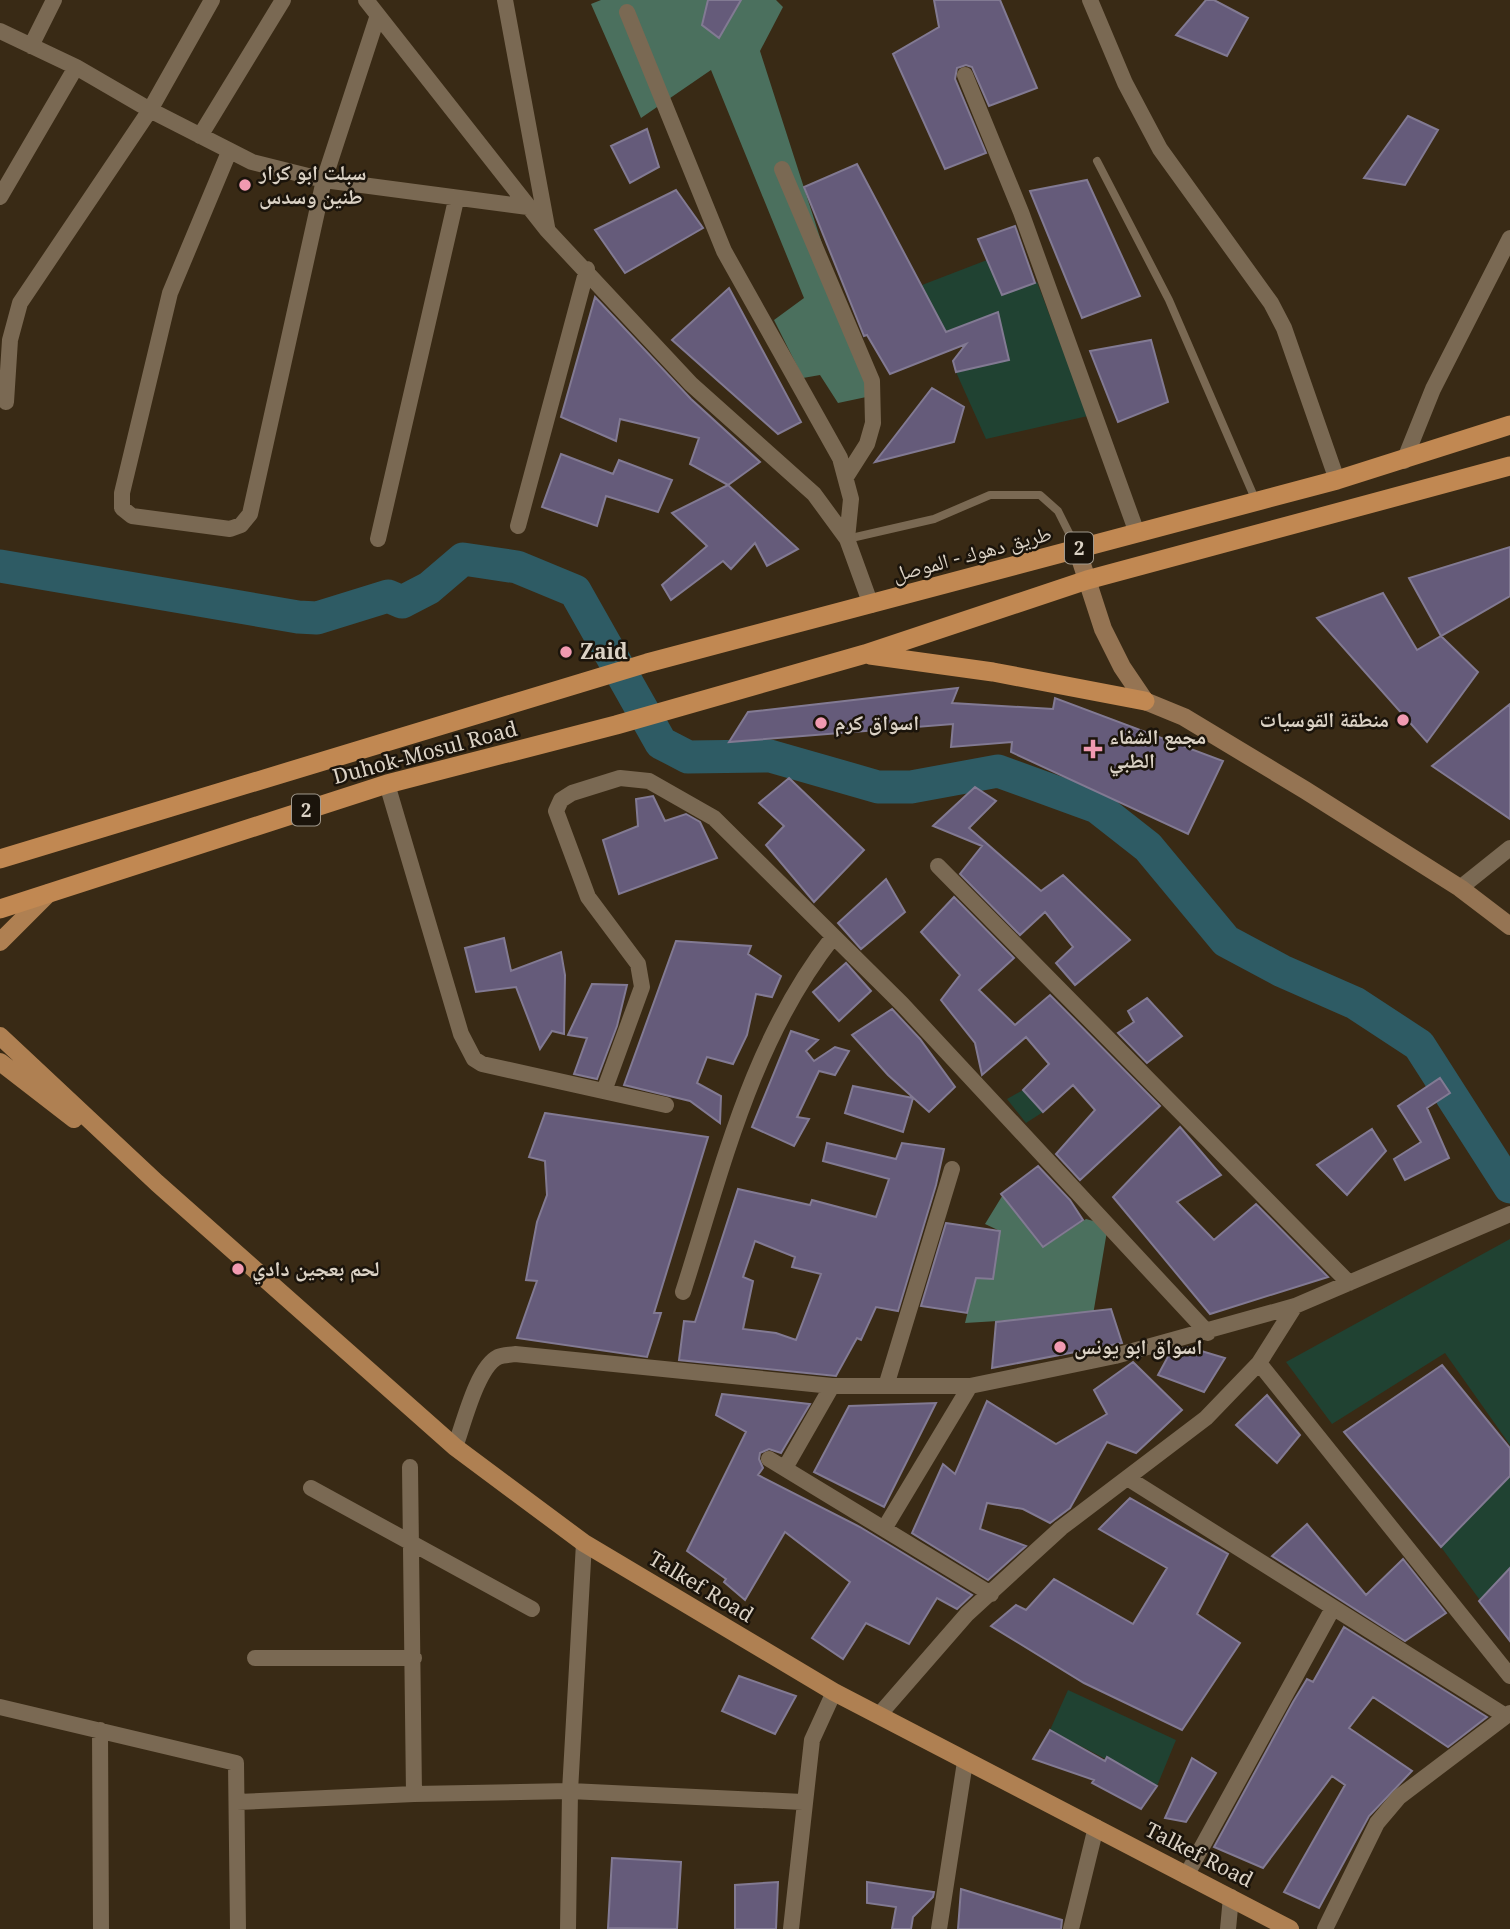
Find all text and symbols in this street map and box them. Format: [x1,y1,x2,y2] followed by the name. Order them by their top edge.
[258,158,367,210] place label: سبلت ابو كرار طنين وسدس
[237,177,253,193] marker: سبلت ابو كرار طنين وسدس
[889,518,1054,588] street label: طريق دهوك - الموصل
[1065,533,1093,564] road number: 2
[580,637,628,665] place label: Zaid
[558,644,574,660] marker: Zaid
[1260,705,1389,733] place label: منطقة القوسيات
[835,708,919,737] place label: اسواق كرم
[1395,712,1411,728] marker: منطقة القوسيات
[329,714,520,790] street label: Duhok-Mosul Road
[813,715,829,731] marker: اسواق كرم
[1109,722,1206,777] place label: مجمع الشفاء الطبي
[1083,739,1103,759] marker: مجمع الشفاء الطبي
[292,794,320,825] road number: 2
[252,1254,380,1285] place label: لحم بعجين دادي
[230,1261,246,1277] marker: لحم بعجين دادي
[1074,1332,1203,1360] place label: اسواق ابو يونس
[1052,1339,1068,1355] marker: اسواق ابو يونس
[644,1544,759,1628] street label: Talkef Road
[1141,1815,1258,1893] street label: Talkef Road

